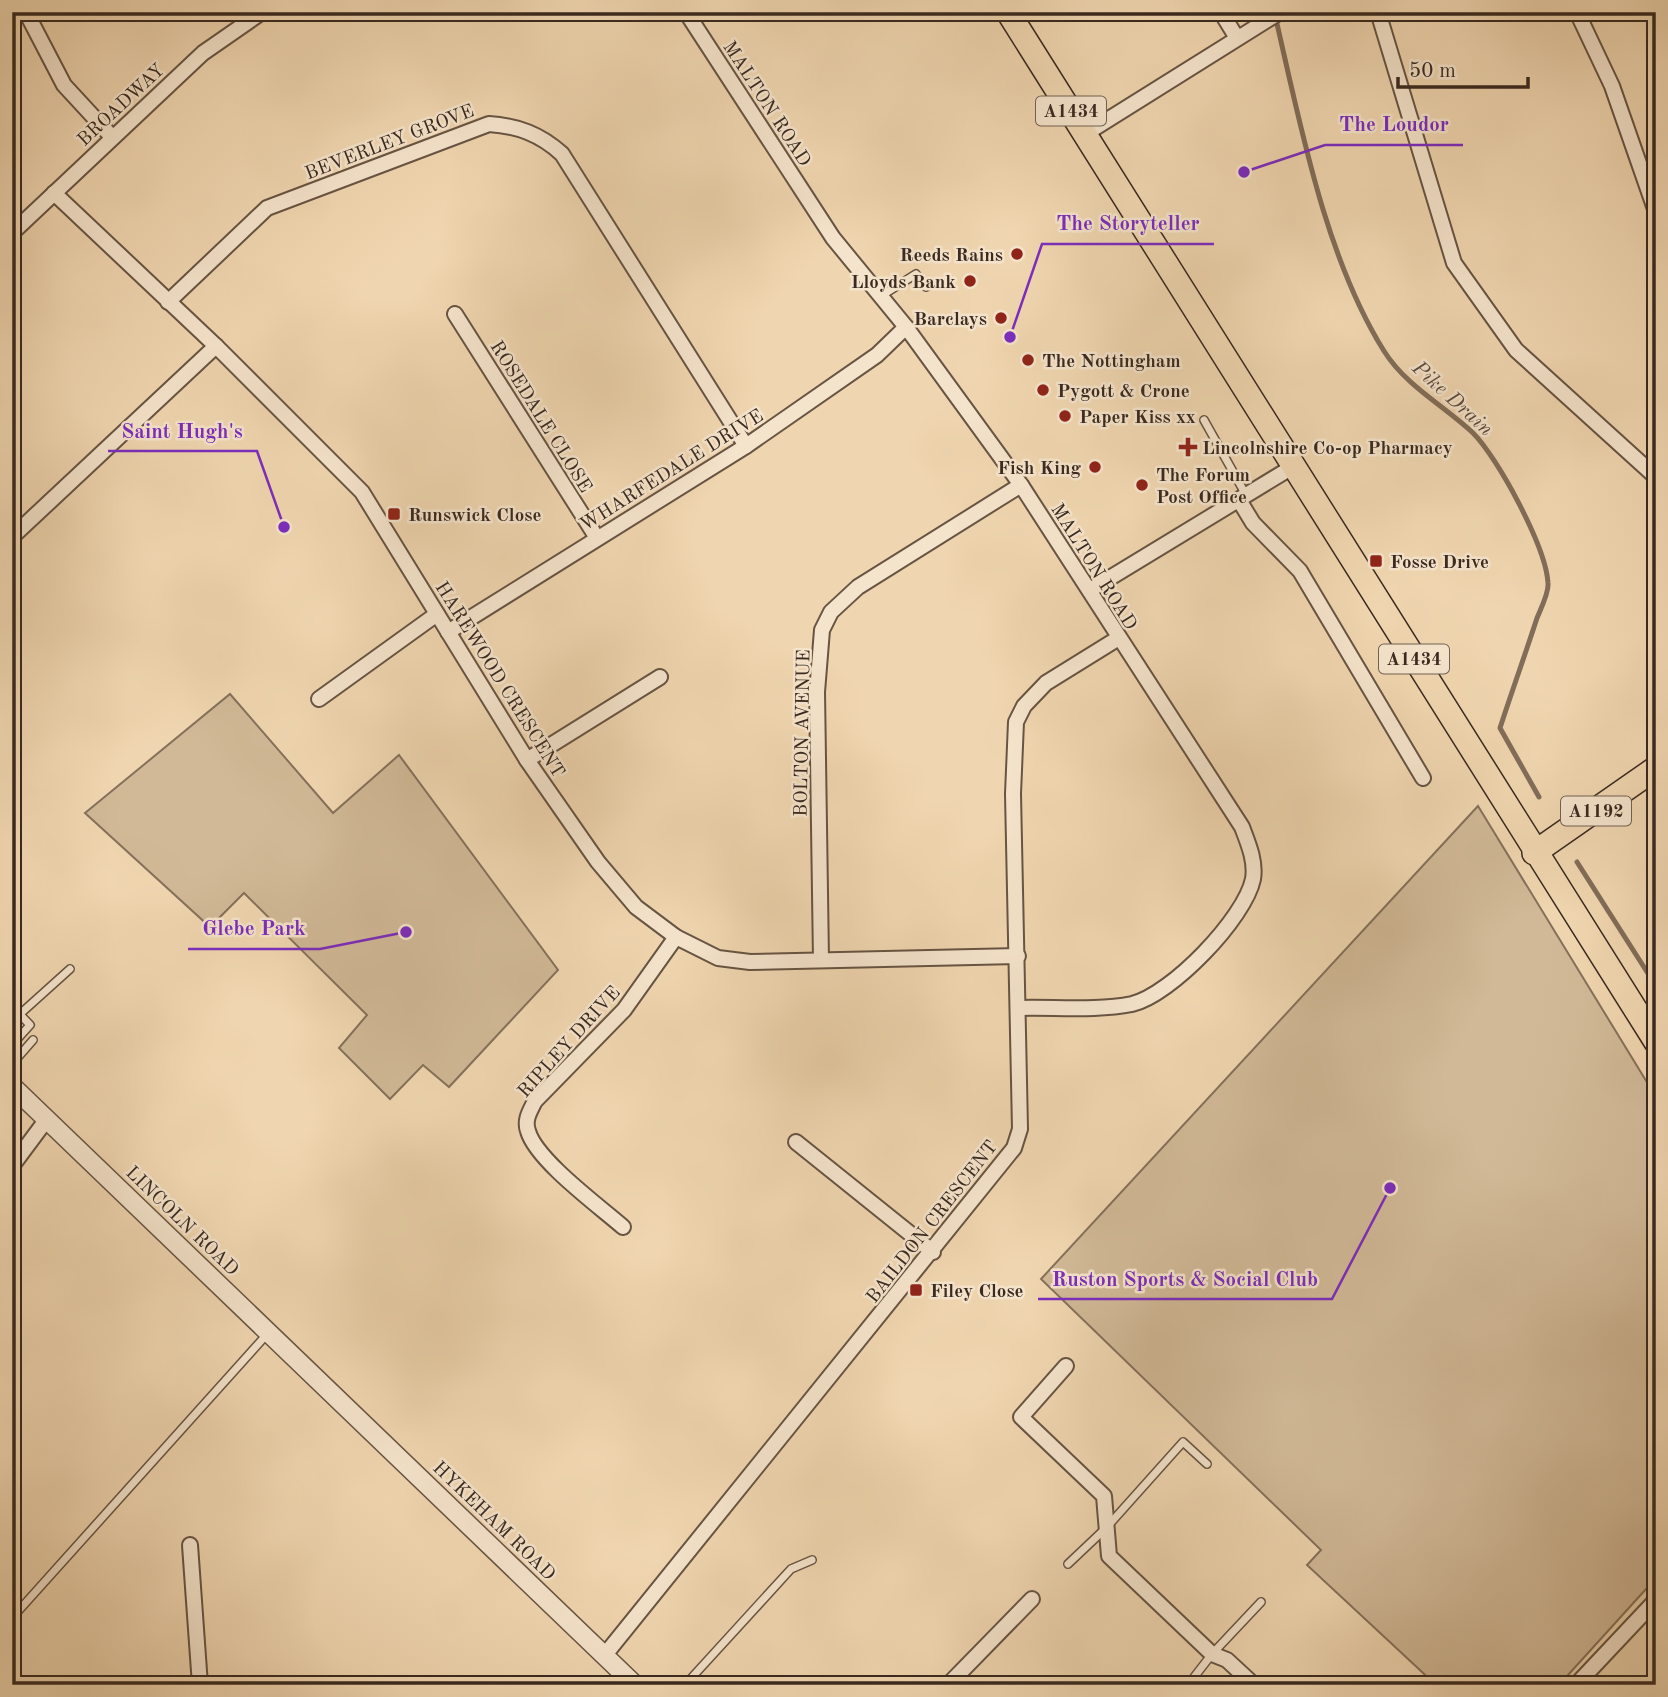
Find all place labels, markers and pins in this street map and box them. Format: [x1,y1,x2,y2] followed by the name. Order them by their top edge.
[1325,103,1463,145] callout: The Loudor
[1042,202,1214,244] callout: The Storyteller
[1009,246,1025,262] marker: Reeds Rains
[900,247,1003,266] place label: Reeds Rains
[962,273,978,289] marker: Lloyds Bank
[851,274,956,293] place label: Lloyds Bank
[993,310,1009,326] marker: Barclays
[914,311,987,330] place label: Barclays
[1020,352,1036,368] marker: The Nottingham
[1042,353,1181,372] place label: The Nottingham
[1035,382,1051,398] marker: Pygott & Crone
[1057,383,1190,402] place label: Pygott & Crone
[1057,408,1073,424] marker: Paper Kiss xx
[108,409,257,451] callout: Saint Hugh's
[1079,409,1196,428] place label: Paper Kiss xx
[1180,439,1196,455] marker: Lincolnshire Co-op Pharmacy
[1202,440,1453,459] place label: Lincolnshire Co-op Pharmacy
[1087,459,1103,475] marker: Fish King
[997,460,1081,479] place label: Fish King
[1156,467,1250,508] place label: The Forum Post Office
[1134,477,1150,493] marker: The Forum Post Office
[386,506,402,522] marker: Runswick Close
[408,507,541,526] place label: Runswick Close
[1368,553,1384,569] marker: Fosse Drive
[1390,554,1489,573] place label: Fosse Drive
[188,907,320,949] callout: Glebe Park
[1038,1257,1332,1299] callout: Ruston Sports & Social Club
[908,1282,924,1298] marker: Filey Close
[930,1283,1024,1302] place label: Filey Close

